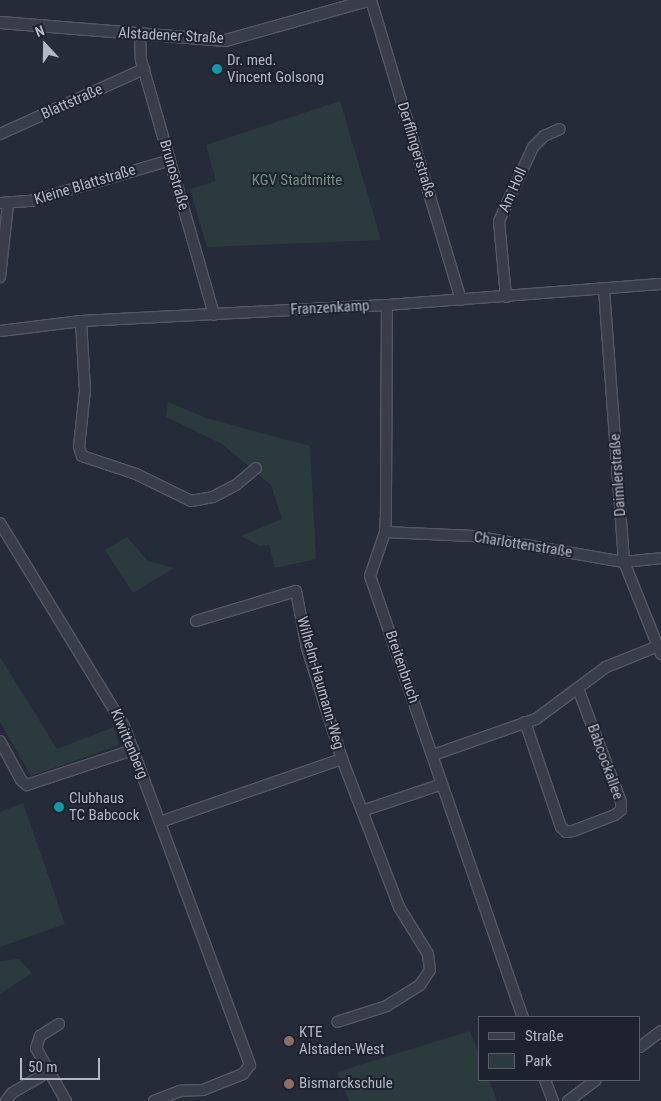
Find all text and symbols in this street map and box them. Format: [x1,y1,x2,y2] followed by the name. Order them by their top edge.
[20,20,70,70] north arrow
[33,22,46,40] text: N
[118,24,224,48] street label: Alstadener Straße
[227,51,324,86] place label: Dr. med. Vincent Golsong
[211,63,223,75] marker: Dr. med. Vincent Golsong
[39,80,105,124] street label: Blattstraße
[393,100,439,200] street label: Derfflingerstraße
[155,138,193,212] street label: Brunostraße
[32,161,138,209] street label: Kleine Blattstraße
[495,165,531,215] street label: Am Holl
[252,172,342,190] park label: KGV Stadtmitte
[290,297,370,319] street label: Franzenkamp
[606,433,630,517] street label: Daimlerstraße
[473,528,573,562] street label: Charlottenstraße
[292,615,348,751] street label: Wilhelm-Haumann-Weg
[381,629,423,705] street label: Breitenbruch
[106,706,152,782] street label: Kiwittenberg
[583,722,627,802] street label: Babcockallee
[69,789,139,824] place label: Clubhaus TC Babcock
[53,801,65,813] marker: Clubhaus TC Babcock
[478,1016,641,1081] legend
[299,1023,385,1058] place label: KTE Alstaden-West
[525,1027,564,1045] text: Straße
[283,1035,295,1047] marker: KTE Alstaden-West
[22,1048,102,1080] scale bar
[525,1052,552,1070] text: Park
[28,1058,58,1076] text: 50 m
[299,1075,393,1093] place label: Bismarckschule
[283,1078,295,1090] marker: Bismarckschule

